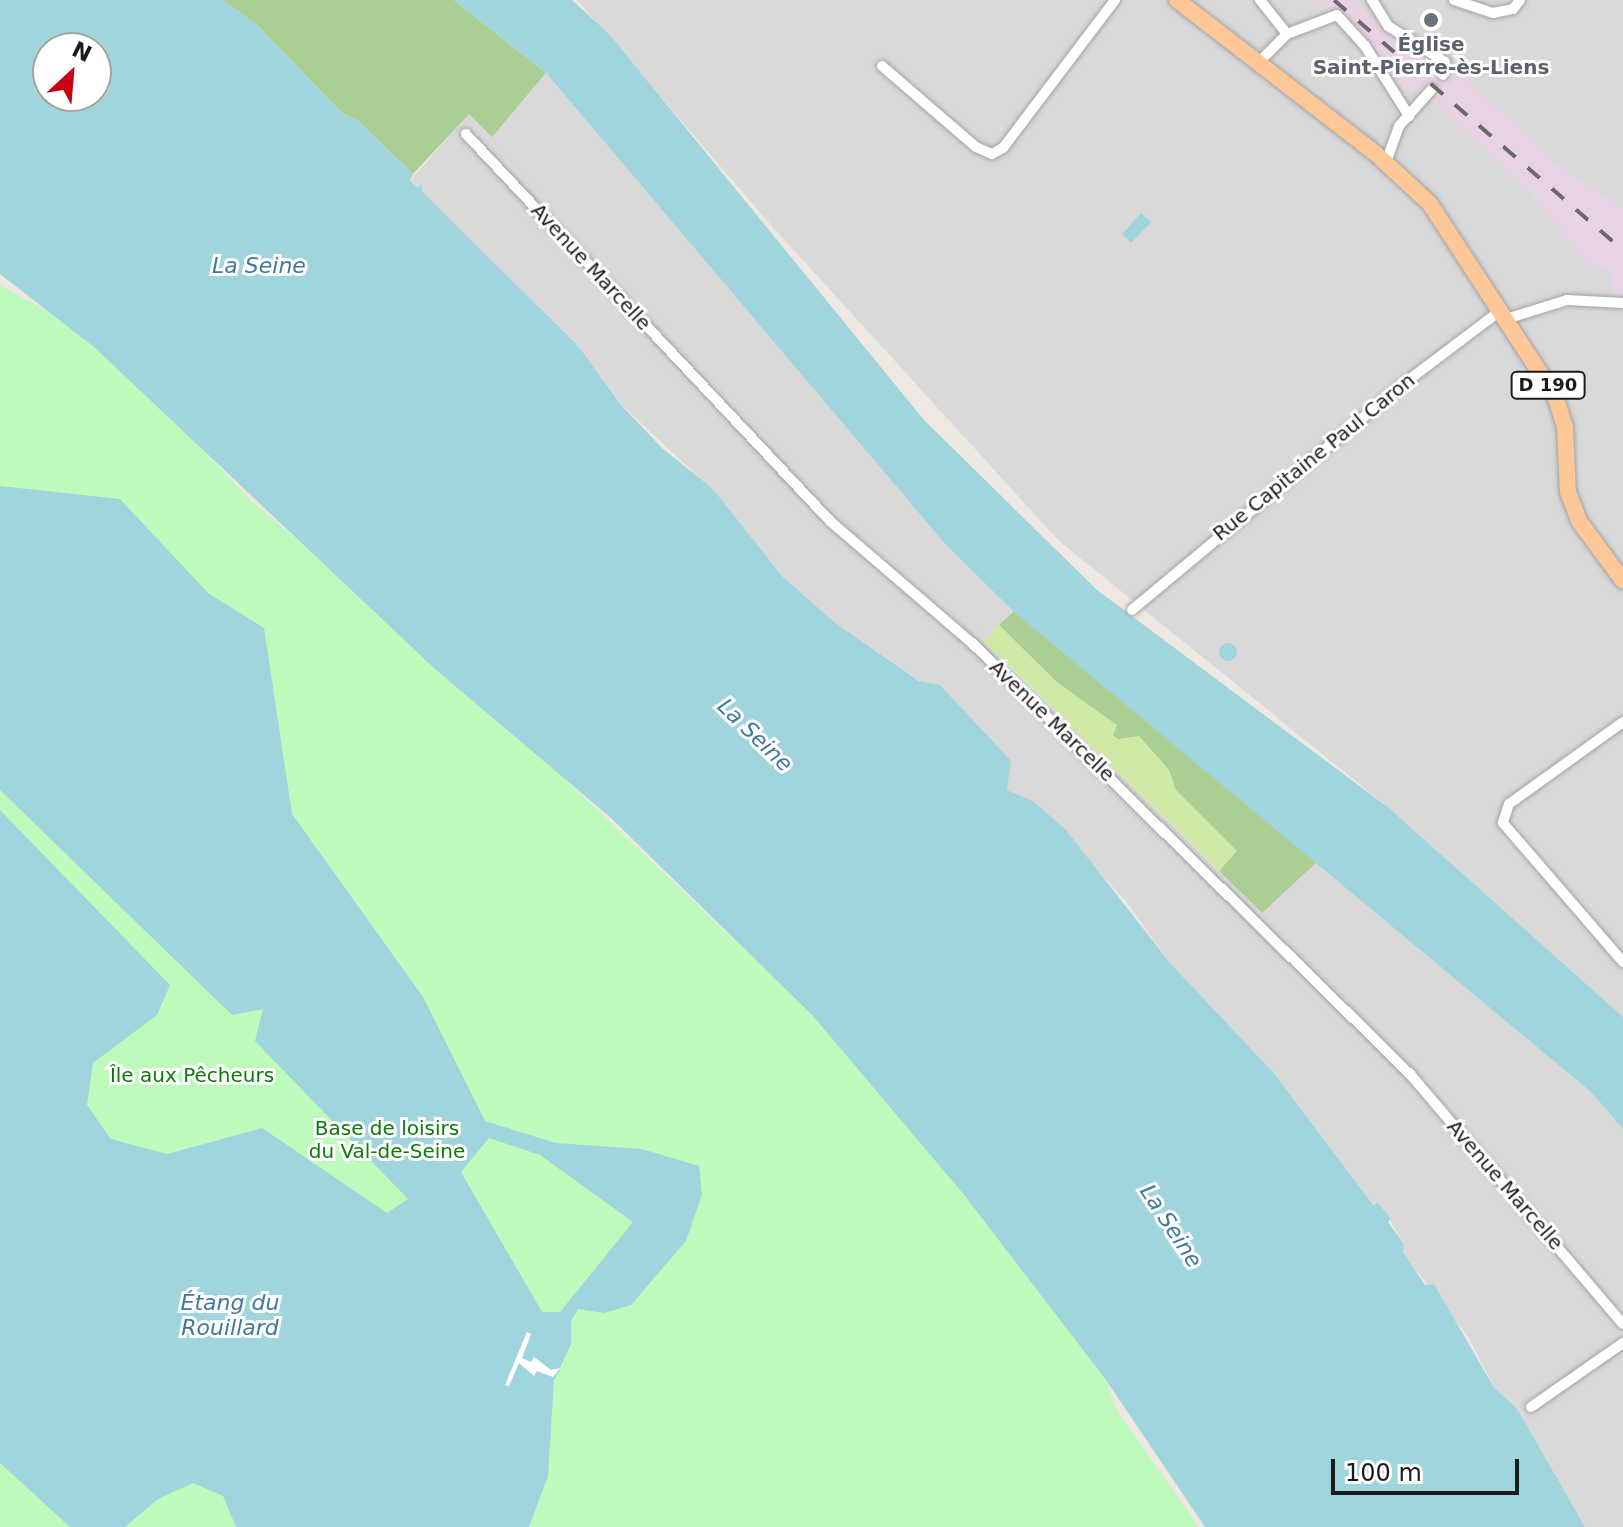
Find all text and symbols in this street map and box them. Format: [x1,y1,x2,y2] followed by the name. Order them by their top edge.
[1422,11,1440,29] marker: Église Saint-Pierre-ès-Liens
[32,32,112,112] north arrow
[1313,32,1549,79] place label: Église Saint-Pierre-ès-Liens
[68,37,96,67] text: N
[526,199,656,335] street label: Avenue Marcelle
[212,253,306,279] water label: La Seine
[1208,368,1420,546] street label: Rue Capitaine Paul Caron
[1510,371,1586,399] road number: D 190
[984,655,1120,787] street label: Avenue Marcelle
[712,693,798,777] water label: La Seine
[110,1063,274,1087] park label: Île aux Pêcheurs
[1442,1115,1568,1255] street label: Avenue Marcelle
[309,1117,465,1164] park label: Base de loisirs du Val-de-Seine
[1134,1179,1208,1273] water label: La Seine
[181,1289,279,1340] water label: Étang du Rouillard
[1335,1443,1523,1493] scale bar
[1345,1459,1422,1487] text: 100 m

